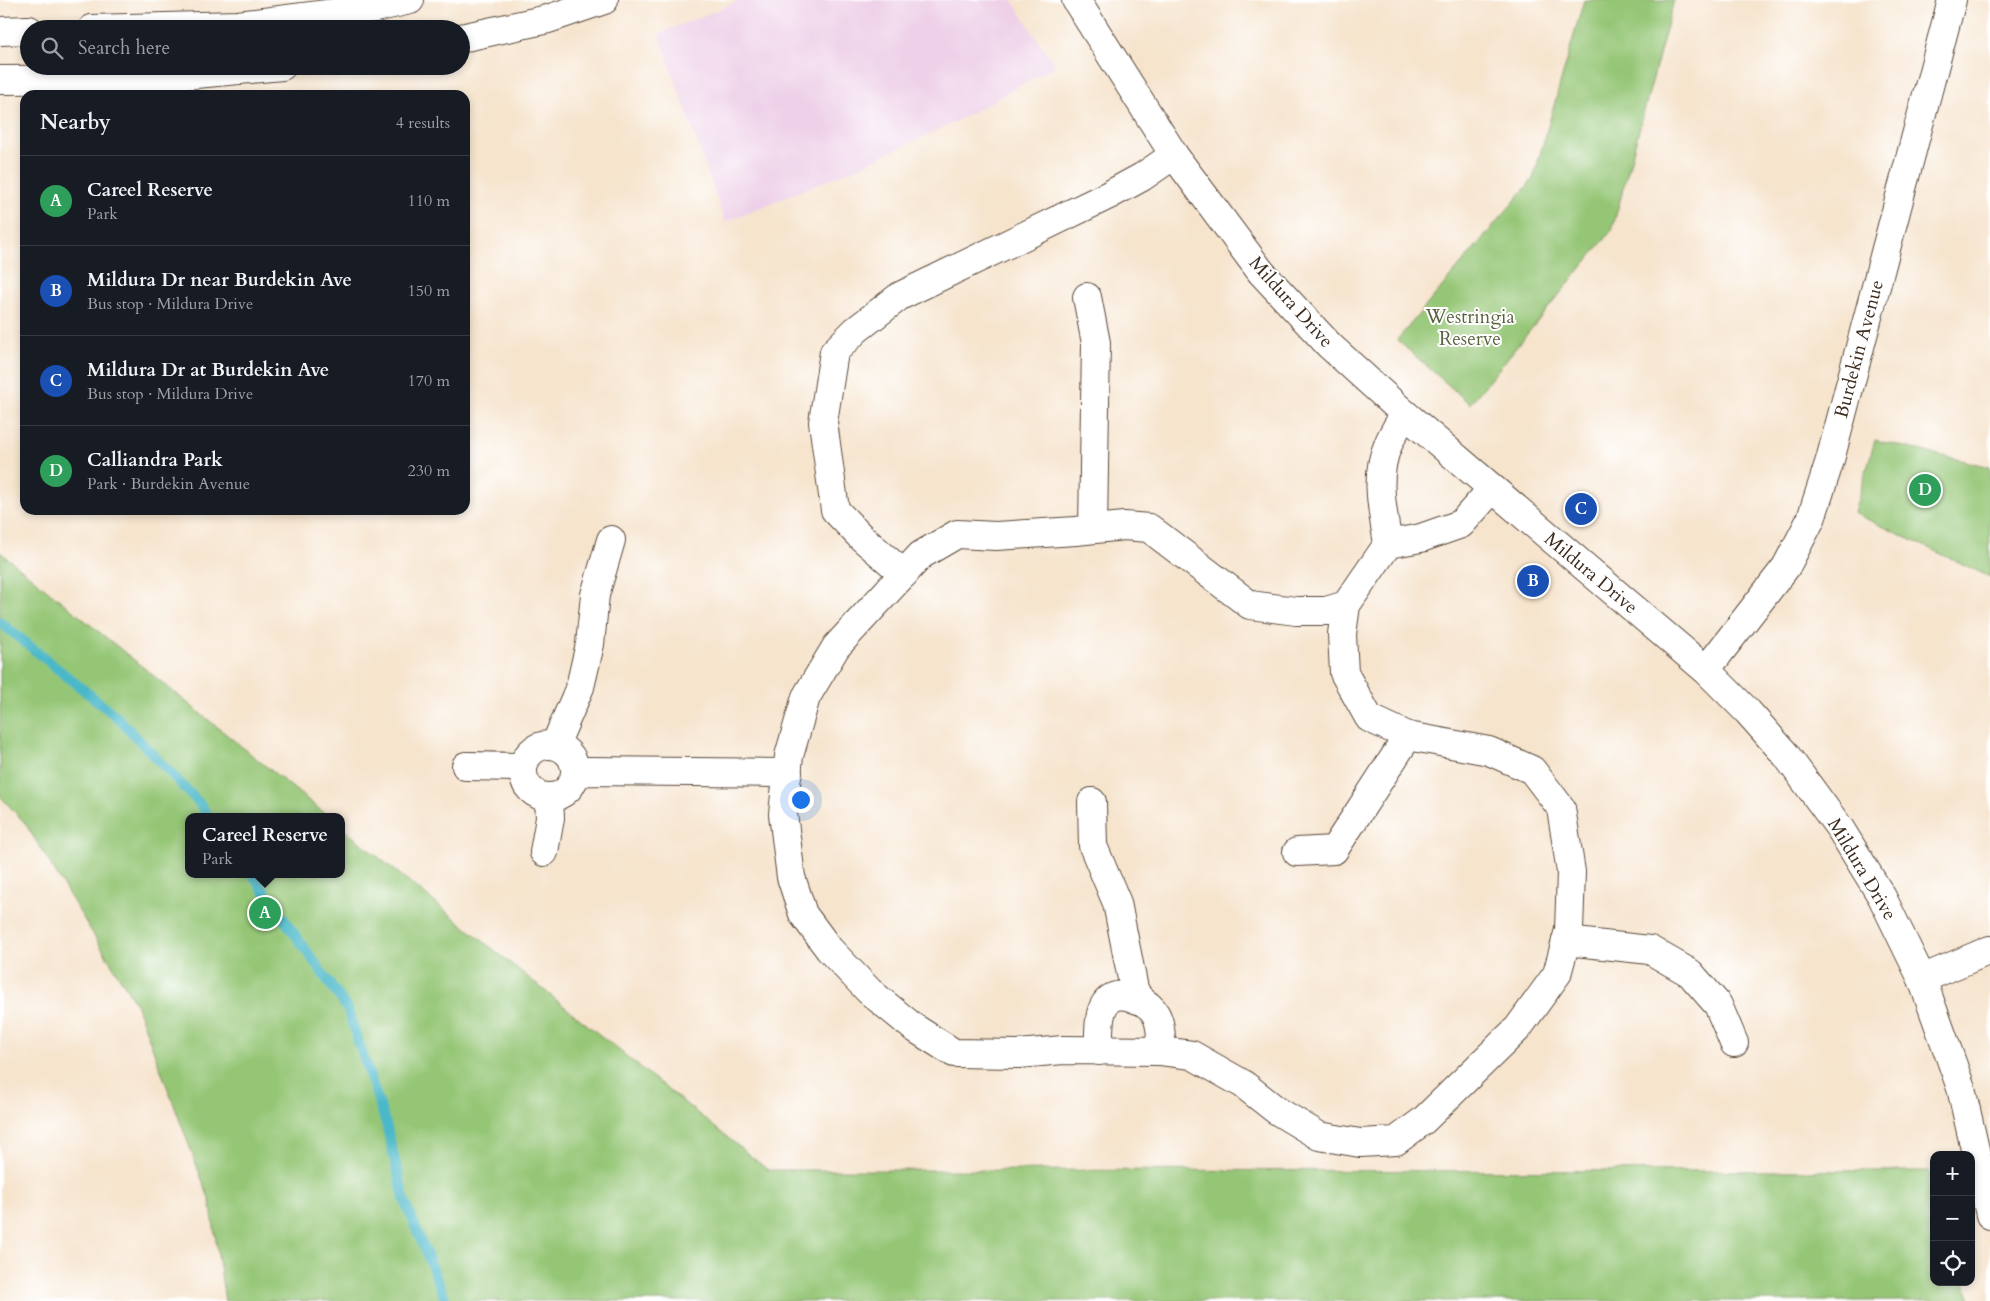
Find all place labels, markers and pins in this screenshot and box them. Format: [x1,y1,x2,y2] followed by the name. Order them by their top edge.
[1909,471,1941,509] pin: D
[1565,490,1597,528] pin: C
[1517,562,1549,600] pin: B
[249,894,281,932] pin: A

